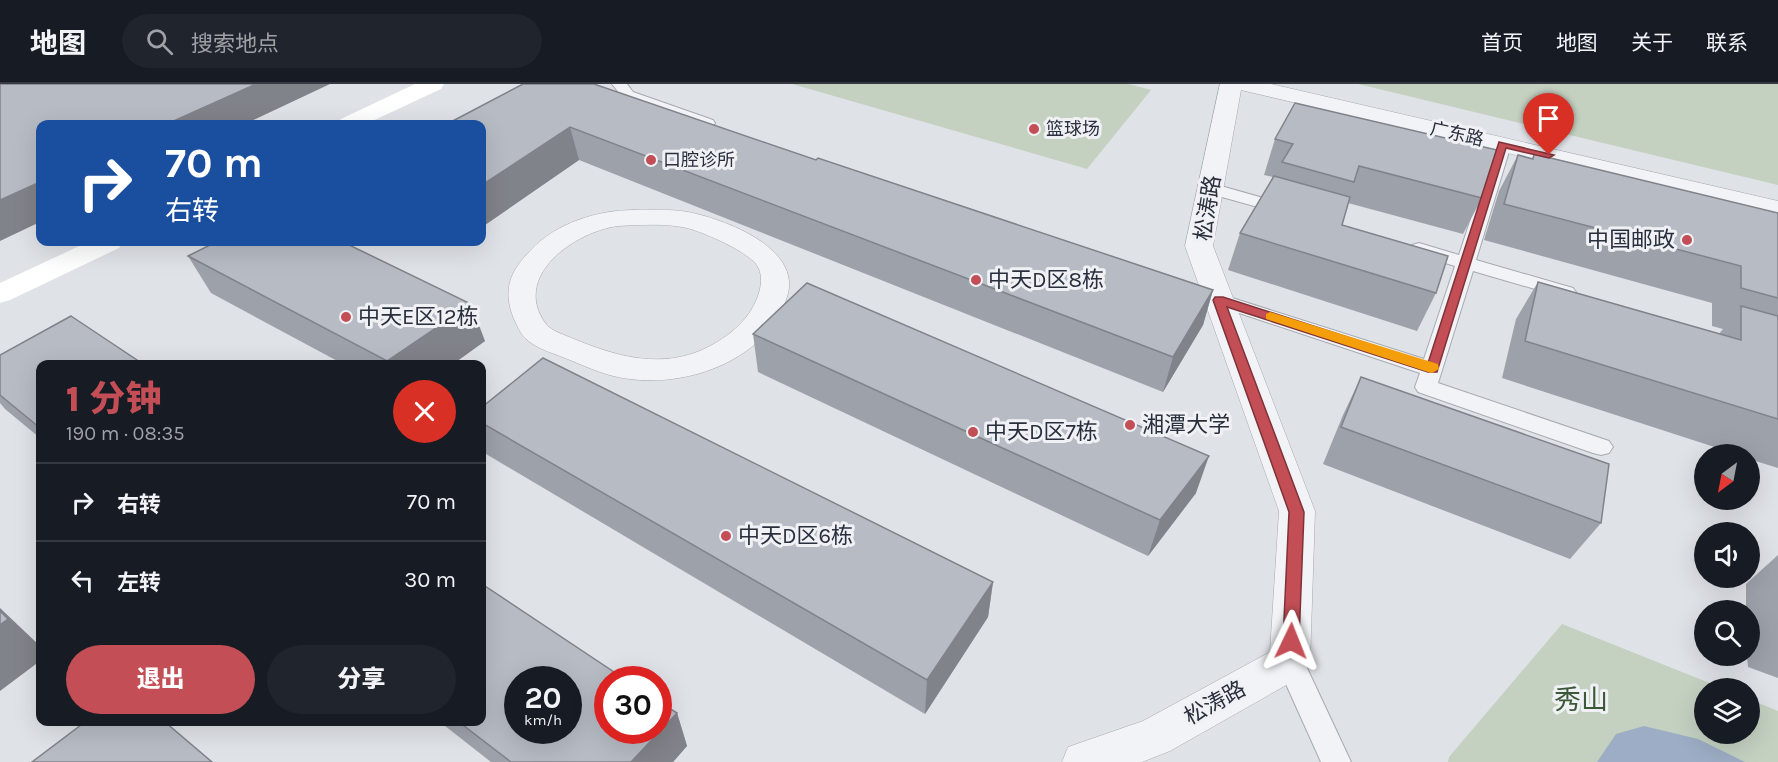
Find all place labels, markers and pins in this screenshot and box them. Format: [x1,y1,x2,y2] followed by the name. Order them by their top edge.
[1523,93,1574,155] pin
[1046,118,1100,140] place label: 篮球场
[1027,122,1041,136] marker: 篮球场
[663,149,735,171] place label: 口腔诊所
[644,153,658,167] marker: 口腔诊所
[1587,227,1675,253] place label: 中国邮政
[1680,233,1694,247] marker: 中国邮政
[988,267,1104,293] place label: 中天D区8栋
[969,273,983,287] marker: 中天D区8栋
[358,304,478,330] place label: 中天E区12栋
[339,310,353,324] marker: 中天E区12栋
[1142,412,1230,438] place label: 湘潭大学
[1123,418,1137,432] marker: 湘潭大学
[985,419,1098,445] place label: 中天D区7栋
[966,425,980,439] marker: 中天D区7栋
[738,523,853,549] place label: 中天D区6栋
[719,529,733,543] marker: 中天D区6栋

